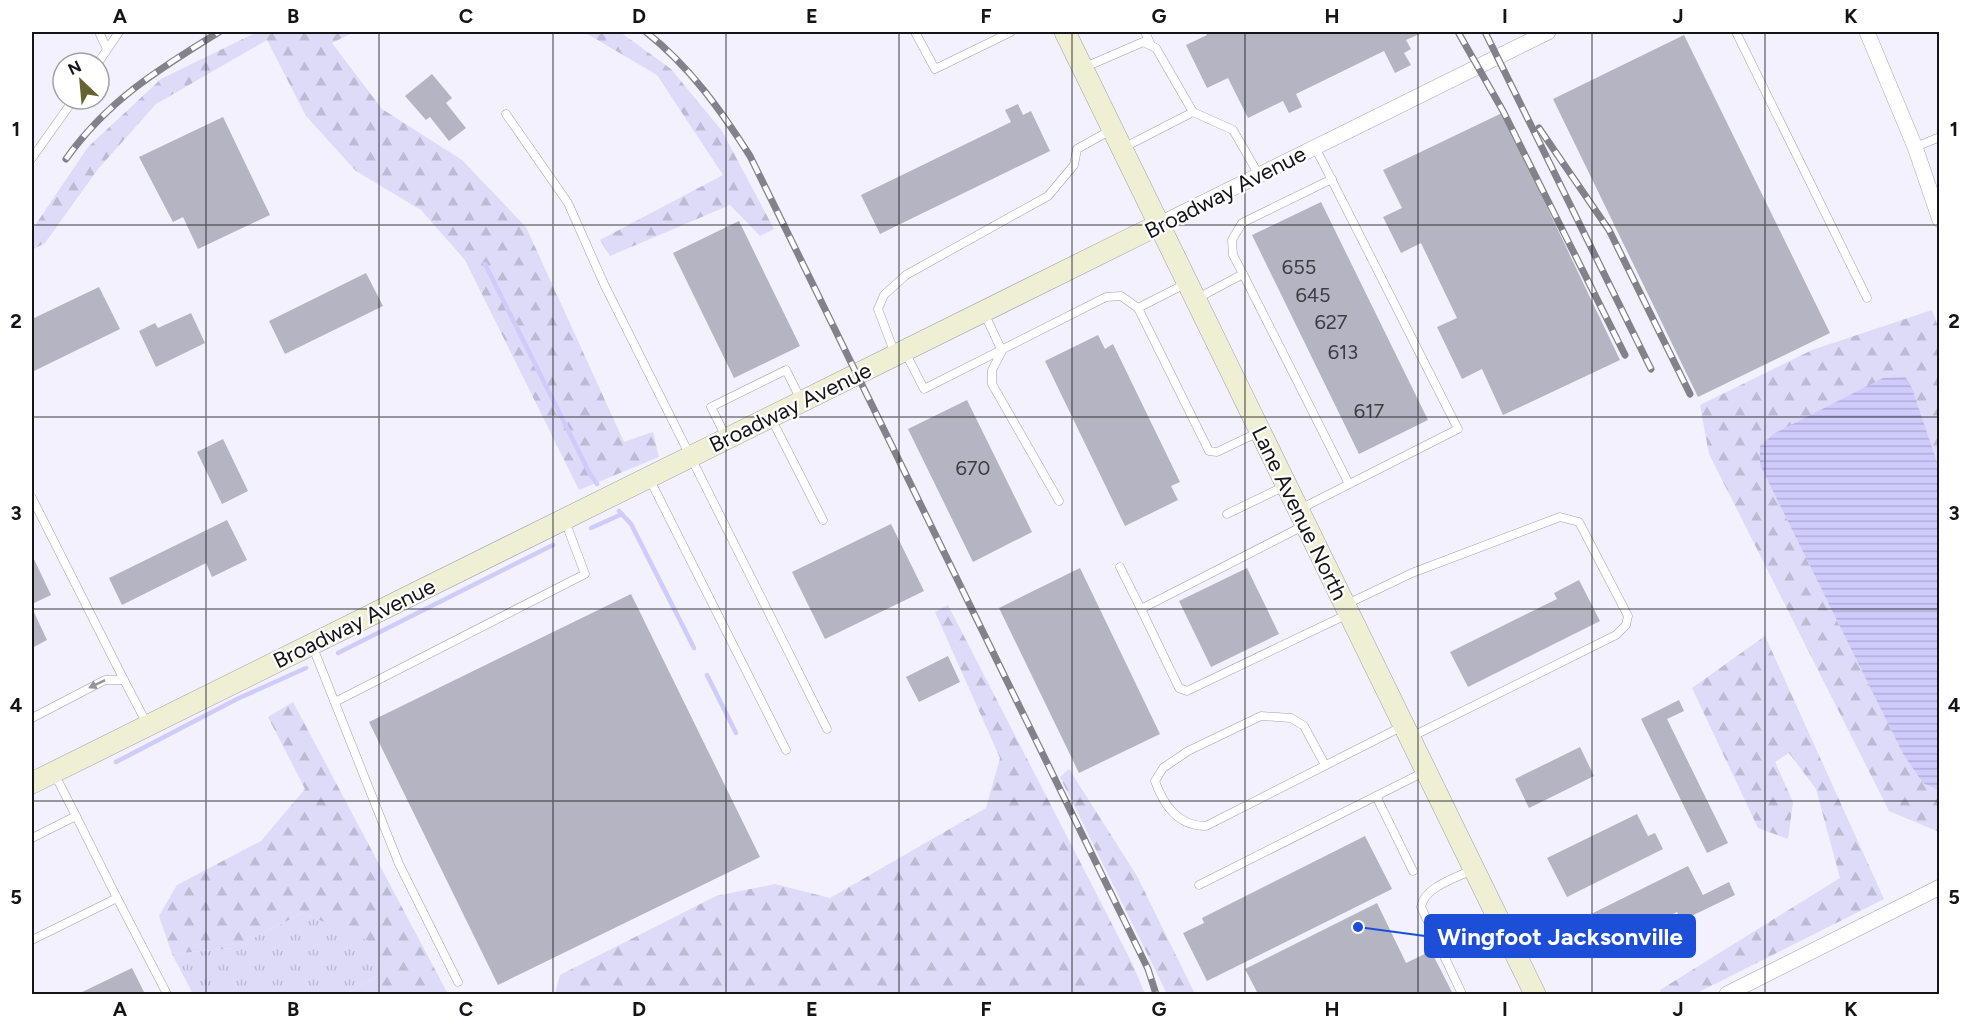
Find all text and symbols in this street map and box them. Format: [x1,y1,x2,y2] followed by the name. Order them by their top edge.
[113,4,128,28] text: A
[287,4,299,28] text: B
[459,4,473,28] text: C
[632,4,646,28] text: D
[806,4,818,28] text: E
[980,4,992,28] text: F
[1152,4,1167,28] text: G
[1325,4,1340,28] text: H
[1502,4,1508,28] text: I
[1672,4,1684,28] text: J
[1844,4,1858,28] text: K
[51,51,111,111] north arrow
[65,57,84,79] text: N
[12,117,20,141] text: 1
[1950,117,1958,141] text: 1
[1140,140,1310,245] street label: Broadway Avenue
[1282,255,1316,279] house number: 655
[1295,283,1331,307] house number: 645
[10,309,22,333] text: 2
[1948,309,1960,333] text: 2
[1314,310,1348,334] house number: 627
[1328,340,1358,364] house number: 613
[705,356,876,458] street label: Broadway Avenue
[1354,399,1384,423] house number: 617
[1246,422,1353,605] street label: Lane Avenue North
[956,456,990,480] house number: 670
[10,501,22,525] text: 3
[1948,501,1960,525] text: 3
[269,572,440,674] street label: Broadway Avenue
[88,679,106,689] one-way arrow
[10,693,23,717] text: 4
[1948,693,1961,717] text: 4
[10,885,22,909] text: 5
[1948,885,1960,909] text: 5
[1425,915,1695,957] callout: Wingfoot Jacksonville
[1437,922,1683,951] text: Wingfoot Jacksonville
[113,997,128,1021] text: A
[287,997,299,1021] text: B
[459,997,473,1021] text: C
[632,997,646,1021] text: D
[806,997,818,1021] text: E
[980,997,992,1021] text: F
[1152,997,1167,1021] text: G
[1325,997,1340,1021] text: H
[1502,997,1508,1021] text: I
[1672,997,1684,1021] text: J
[1844,997,1858,1021] text: K

